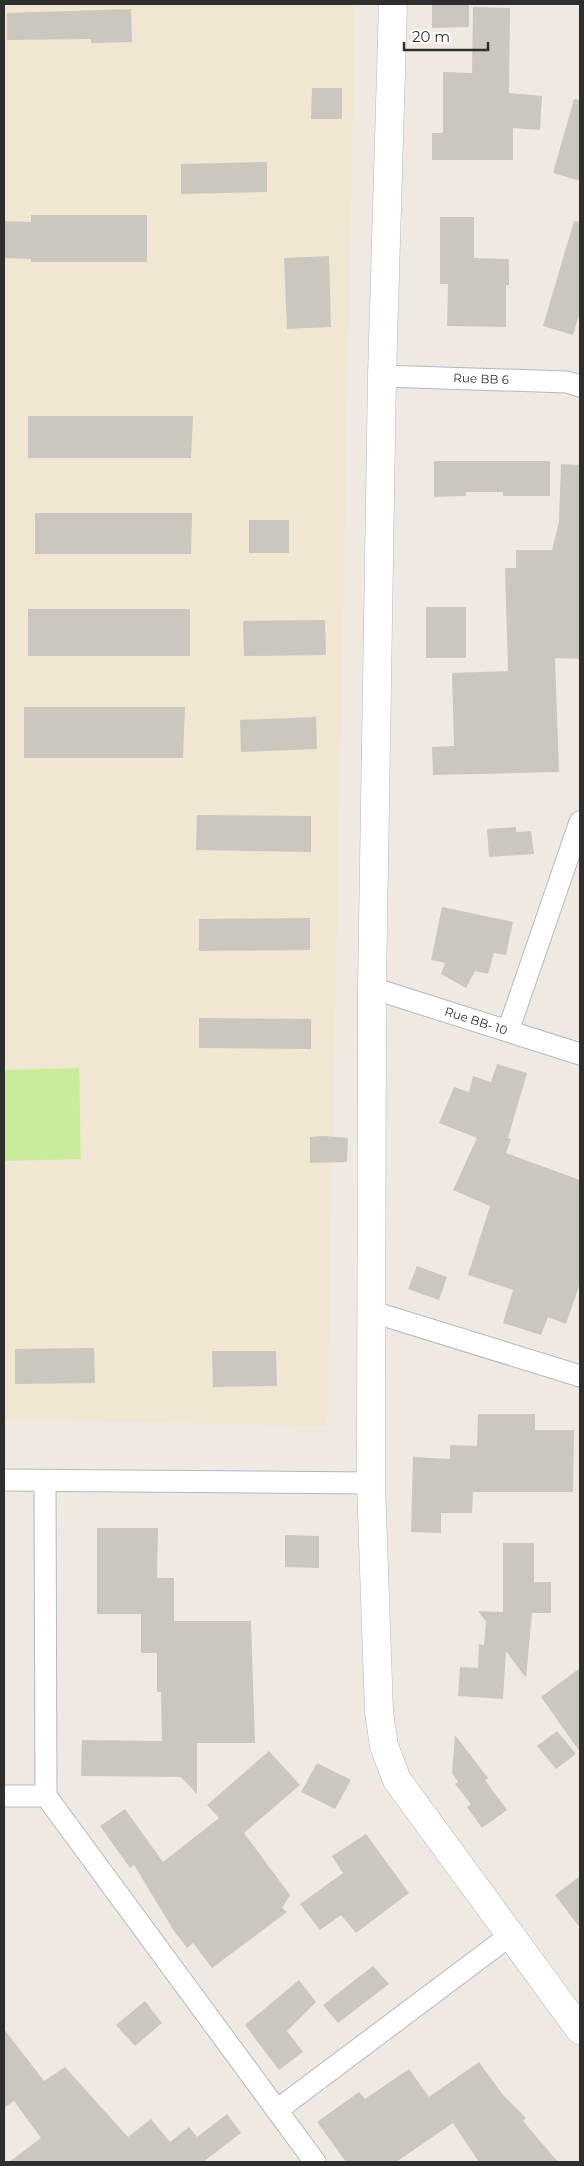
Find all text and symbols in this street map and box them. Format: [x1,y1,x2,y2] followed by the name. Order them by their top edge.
[404,20,488,52] scale bar
[412,27,450,46] text: 20 m
[453,370,509,387] street label: Rue BB 6
[443,1003,510,1038] street label: Rue BB- 10

